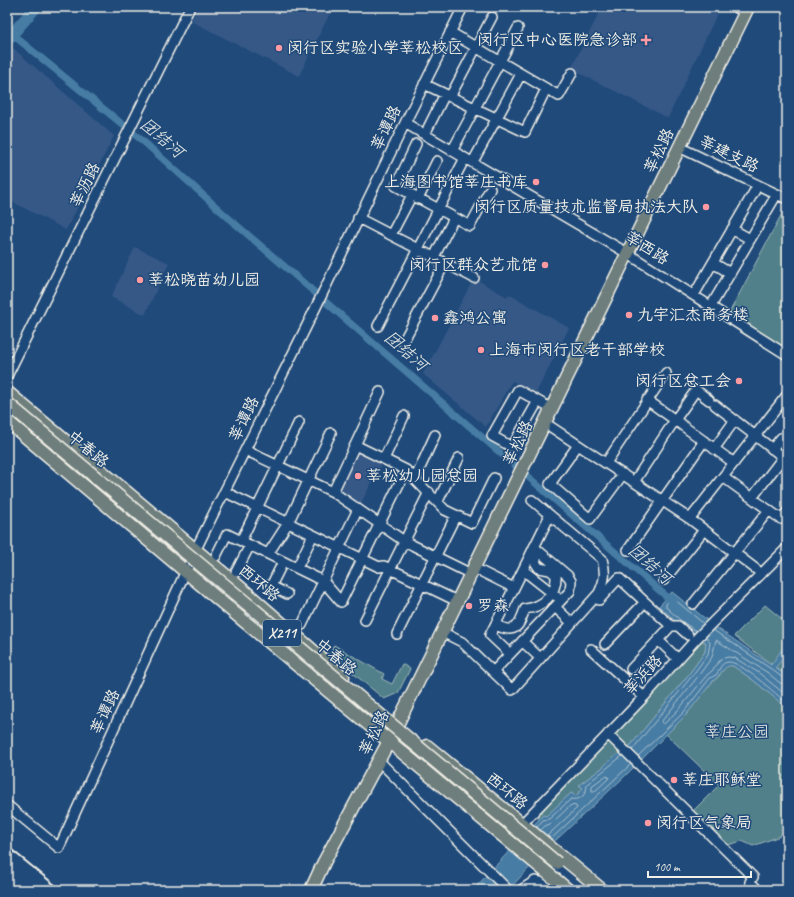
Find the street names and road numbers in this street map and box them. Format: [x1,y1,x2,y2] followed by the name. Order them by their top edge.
[366,102,406,154] street label: 莘谭路
[639,125,679,177] street label: 莘松路
[696,131,762,177] street label: 莘建支路
[65,159,105,211] street label: 莘沥路
[621,227,673,269] street label: 莘西路
[224,393,264,445] street label: 莘谭路
[498,417,538,469] street label: 莘松路
[63,426,113,472] street label: 中春路
[234,560,284,606] street label: 西环路
[263,620,301,646] road number: X211
[311,634,361,680] street label: 中春路
[619,651,667,699] street label: 莘浜路
[86,686,124,738] street label: 莘谭路
[354,707,394,759] street label: 莘松路
[482,768,532,814] street label: 西环路

